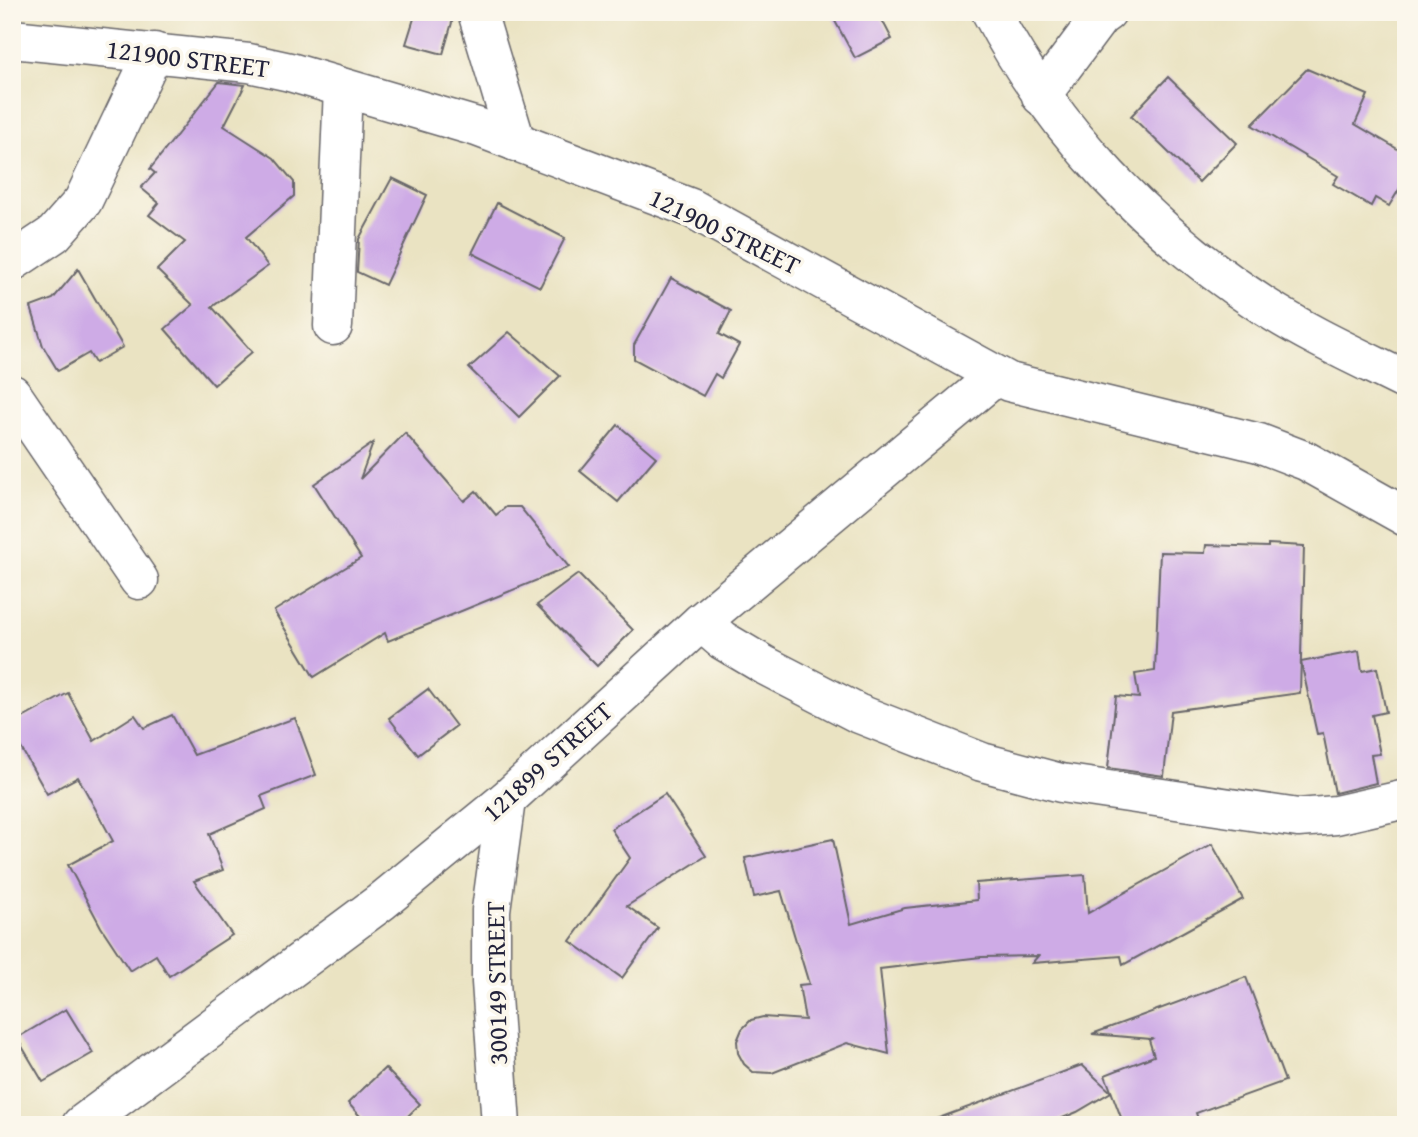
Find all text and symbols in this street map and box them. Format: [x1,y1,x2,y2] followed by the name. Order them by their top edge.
[104,29,272,87] street label: 121900 STREET
[643,178,808,285] street label: 121900 STREET
[473,691,621,830] street label: 121899 STREET
[475,900,517,1065] street label: 300149 STREET

